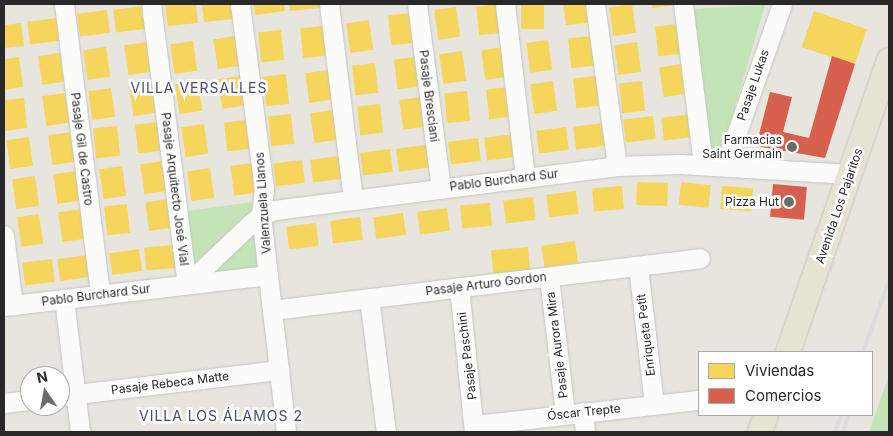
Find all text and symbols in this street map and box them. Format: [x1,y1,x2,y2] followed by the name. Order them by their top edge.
[734,48,772,122] street label: Pasaje Lukas
[416,49,442,143] street label: Pasaje Bresciani
[129,80,269,96] district label: VILLA VERSALLES
[68,92,96,206] street label: Pasaje Gil de Castro
[158,112,192,266] street label: Pasaje Arquitecto José Vial
[702,133,782,161] place label: Farmacias Saint Germain
[786,141,798,153] marker: Farmacias Saint Germain
[812,146,866,266] street label: Avenida Los Pajaritos
[252,152,274,254] street label: Valenzuela Llanos
[449,166,559,194] street label: Pablo Burchard Sur
[725,195,779,209] place label: Pizza Hut
[783,196,795,208] marker: Pizza Hut
[425,269,547,299] street label: Pasaje Arturo Gordon
[41,281,151,309] street label: Pablo Burchard Sur
[543,291,571,399] street label: Pasaje Aurora Mira
[634,293,658,377] street label: Enriqueta Petit
[454,311,480,401] street label: Pasaje Paschini
[698,351,873,416] legend
[745,361,814,380] text: Viviendas
[20,366,70,416] north arrow
[35,367,49,386] text: N
[110,369,230,397] street label: Pasaje Rebeca Matte
[745,386,821,405] text: Comercios
[547,401,621,423] street label: Óscar Trepte
[137,408,305,424] district label: VILLA LOS ÁLAMOS 2

